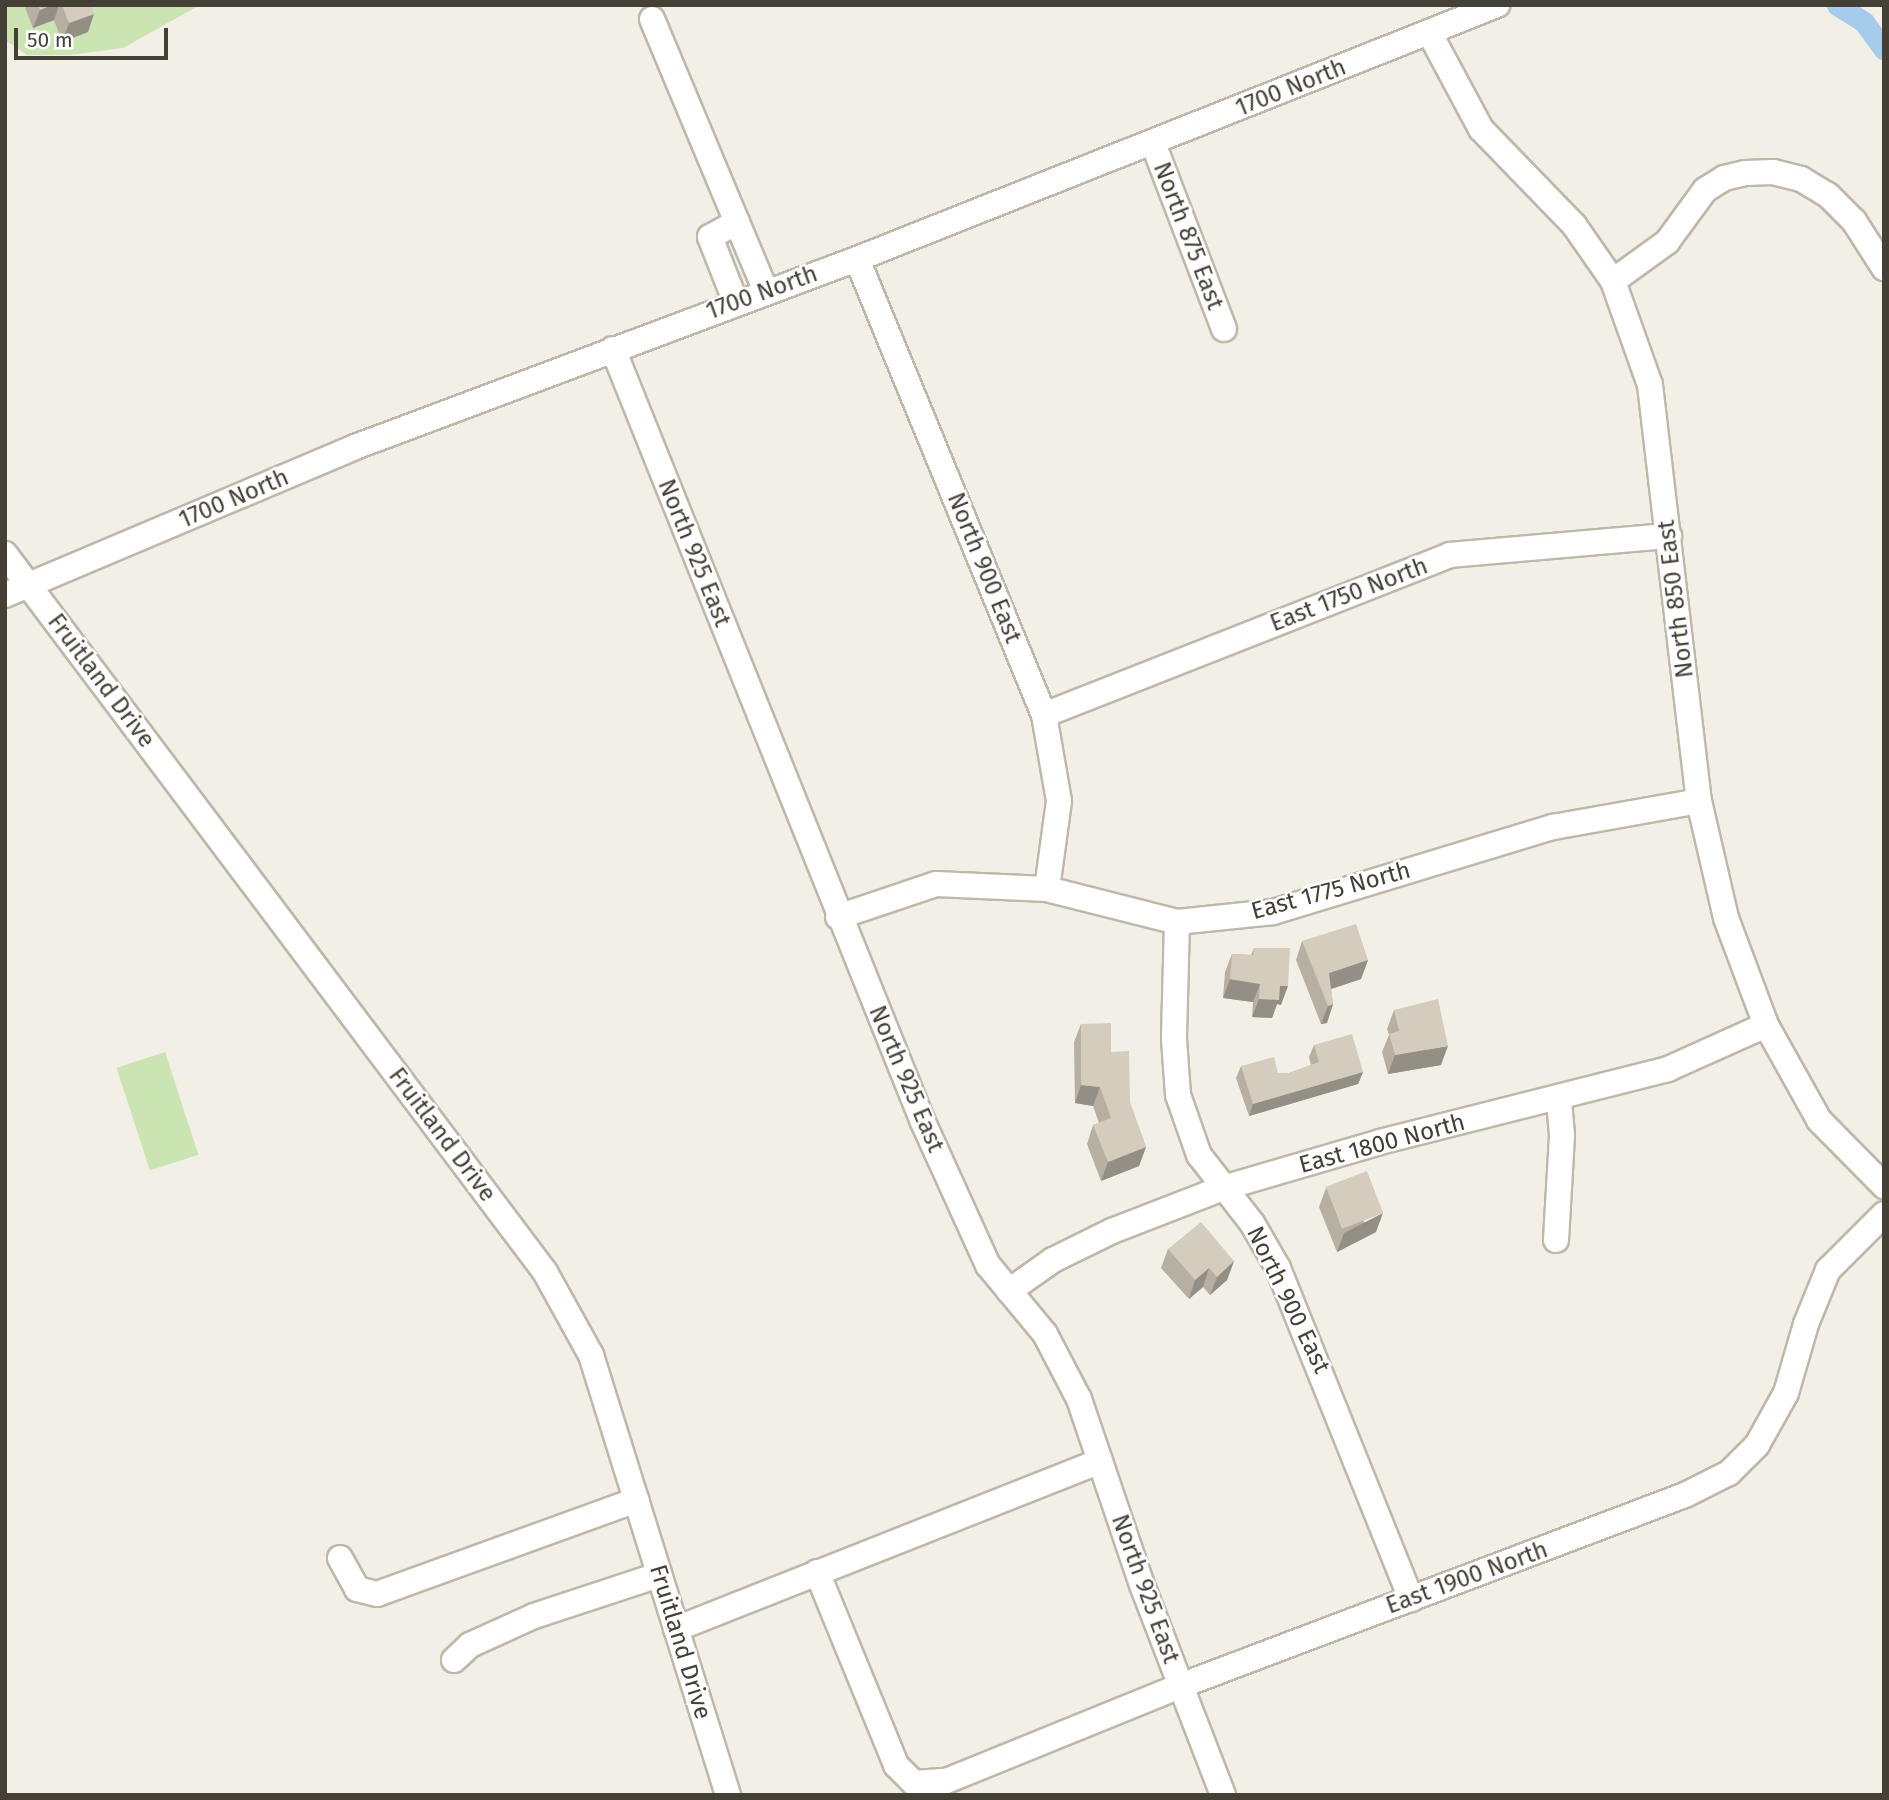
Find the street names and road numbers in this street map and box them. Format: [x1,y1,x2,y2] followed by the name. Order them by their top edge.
[1232,53,1350,123] street label: 1700 North
[1147,158,1229,314] street label: North 875 East
[702,260,822,326] street label: 1700 North
[175,463,293,535] street label: 1700 North
[651,475,737,631] street label: North 925 East
[941,489,1027,647] street label: North 900 East
[1652,518,1700,680] street label: North 850 East
[1266,552,1432,638] street label: East 1750 North
[41,608,161,754] street label: Fruitland Drive
[1248,856,1414,926] street label: East 1775 North
[862,1001,950,1157] street label: North 925 East
[382,1062,502,1208] street label: Fruitland Drive
[1296,1108,1468,1180] street label: East 1800 North
[1240,1222,1336,1378] street label: North 900 East
[1105,1511,1185,1667] street label: North 925 East
[1382,1535,1552,1621] street label: East 1900 North
[643,1561,717,1723] street label: Fruitland Drive

